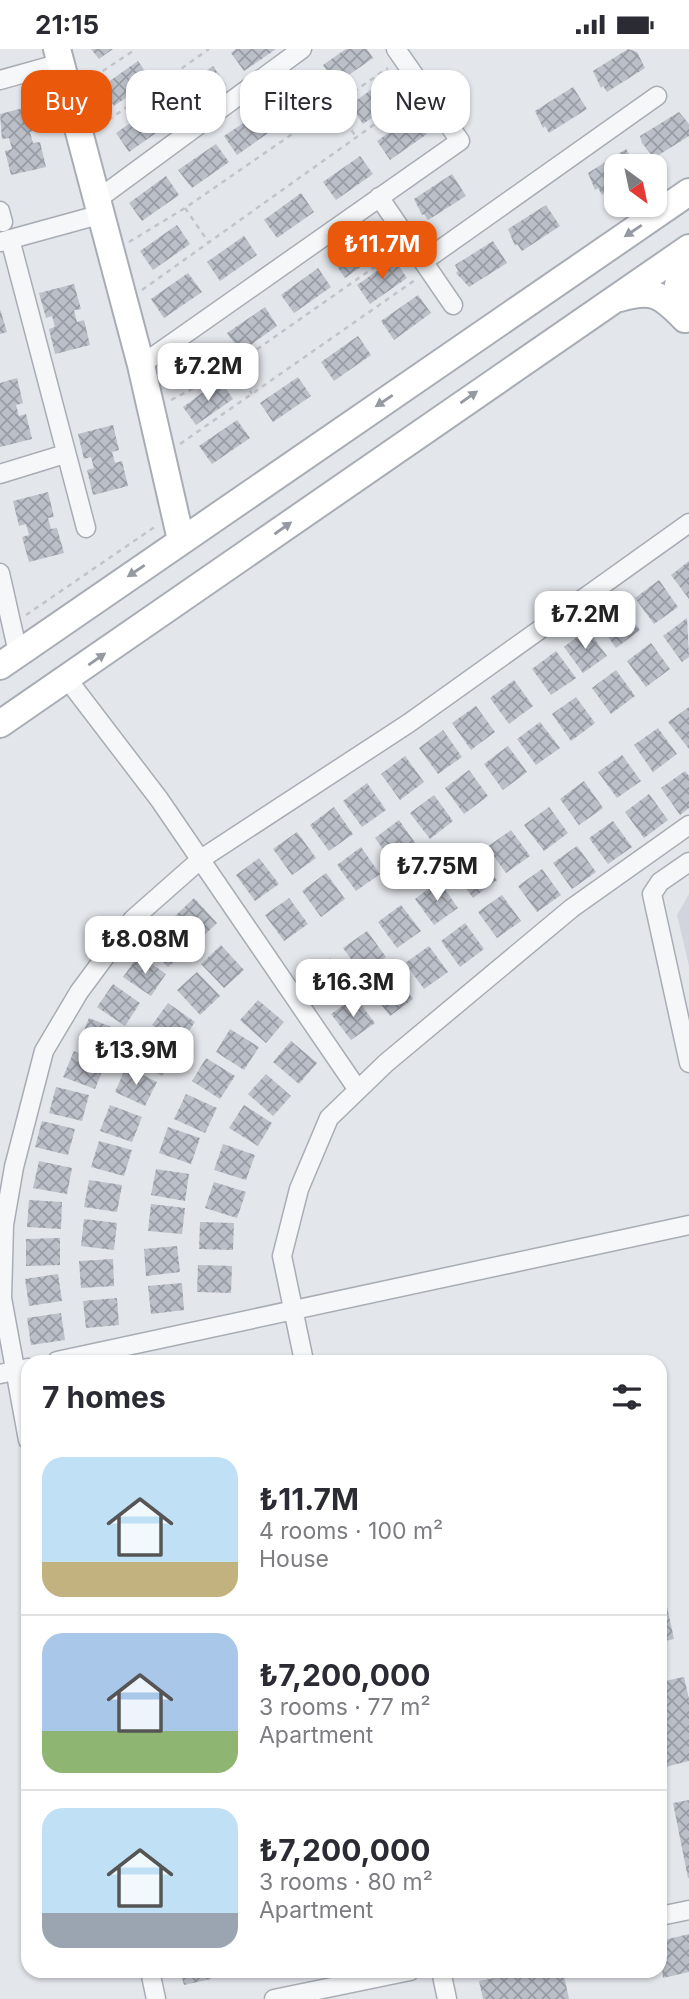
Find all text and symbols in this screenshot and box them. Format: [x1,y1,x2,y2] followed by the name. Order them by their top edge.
[35,9,99,40] text: 21:15
[21,70,112,133] chip: Buy
[126,70,226,133] chip: Rent
[240,70,357,133] chip: Filters
[371,70,470,133] chip: New
[604,154,667,217] north arrow
[604,154,667,217] map controls
[325,222,439,281] pin: ₺11.7M
[624,224,642,238] one-way arrow
[344,230,420,258] text: ₺11.7M
[159,343,257,403] pin: ₺7.2M
[174,352,242,380] text: ₺7.2M
[460,391,479,404] one-way arrow
[375,394,393,408] one-way arrow
[274,521,292,535] one-way arrow
[127,564,145,578] one-way arrow
[536,591,634,651] pin: ₺7.2M
[551,600,619,628] text: ₺7.2M
[88,652,106,666] one-way arrow
[380,843,494,903] pin: ₺7.75M
[396,852,478,880] text: ₺7.75M
[88,916,202,976] pin: ₺8.08M
[101,925,189,953] text: ₺8.08M
[296,960,410,1019] pin: ₺16.3M
[312,968,394,996] text: ₺16.3M
[79,1027,193,1087] pin: ₺13.9M
[95,1036,177,1064] text: ₺13.9M
[608,1378,646,1416] icon: filters
[42,1379,166,1415] text: 7 homes
[259,1481,359,1517] text: ₺11.7M
[98,1485,182,1569] icon: home
[259,1517,443,1545] text: 4 rooms · 100 m²
[259,1545,329,1573] text: House
[259,1657,430,1693] text: ₺7,200,000
[98,1661,182,1745] icon: home
[259,1693,431,1721] text: 3 rooms · 77 m²
[259,1721,373,1749] text: Apartment
[259,1832,430,1868] text: ₺7,200,000
[98,1836,182,1920] icon: home
[259,1868,433,1896] text: 3 rooms · 80 m²
[259,1896,373,1924] text: Apartment

